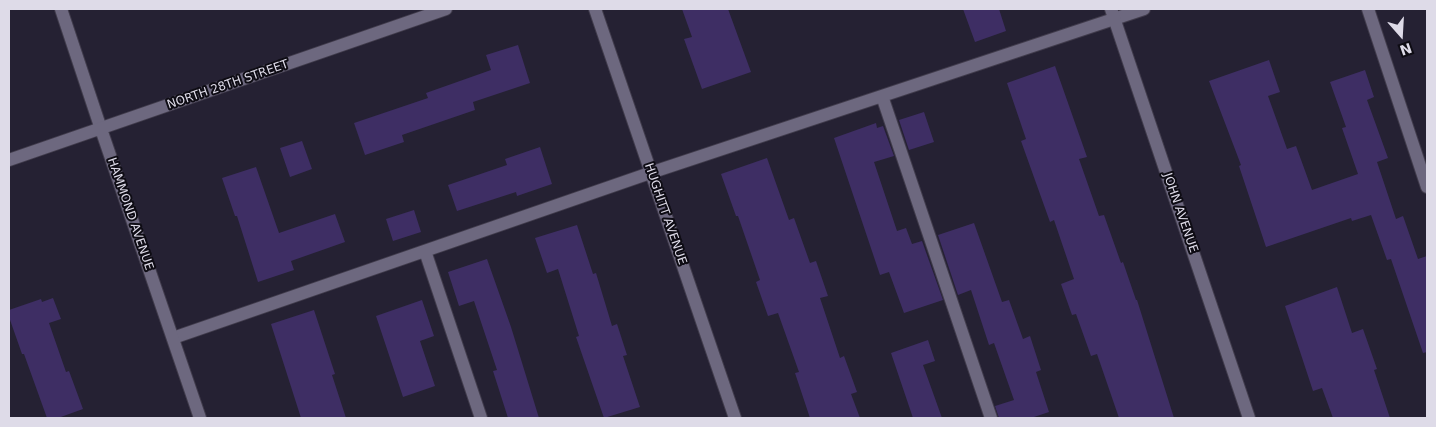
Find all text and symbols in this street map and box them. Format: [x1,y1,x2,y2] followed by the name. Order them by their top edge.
[1376,10,1426,60] north arrow
[1398,40,1414,59] text: N
[165,57,291,113] street label: NORTH 28TH STREET
[104,156,156,272] street label: HAMMOND AVENUE
[641,161,689,267] street label: HUGHITT AVENUE
[1160,171,1200,255] street label: JOHN AVENUE

